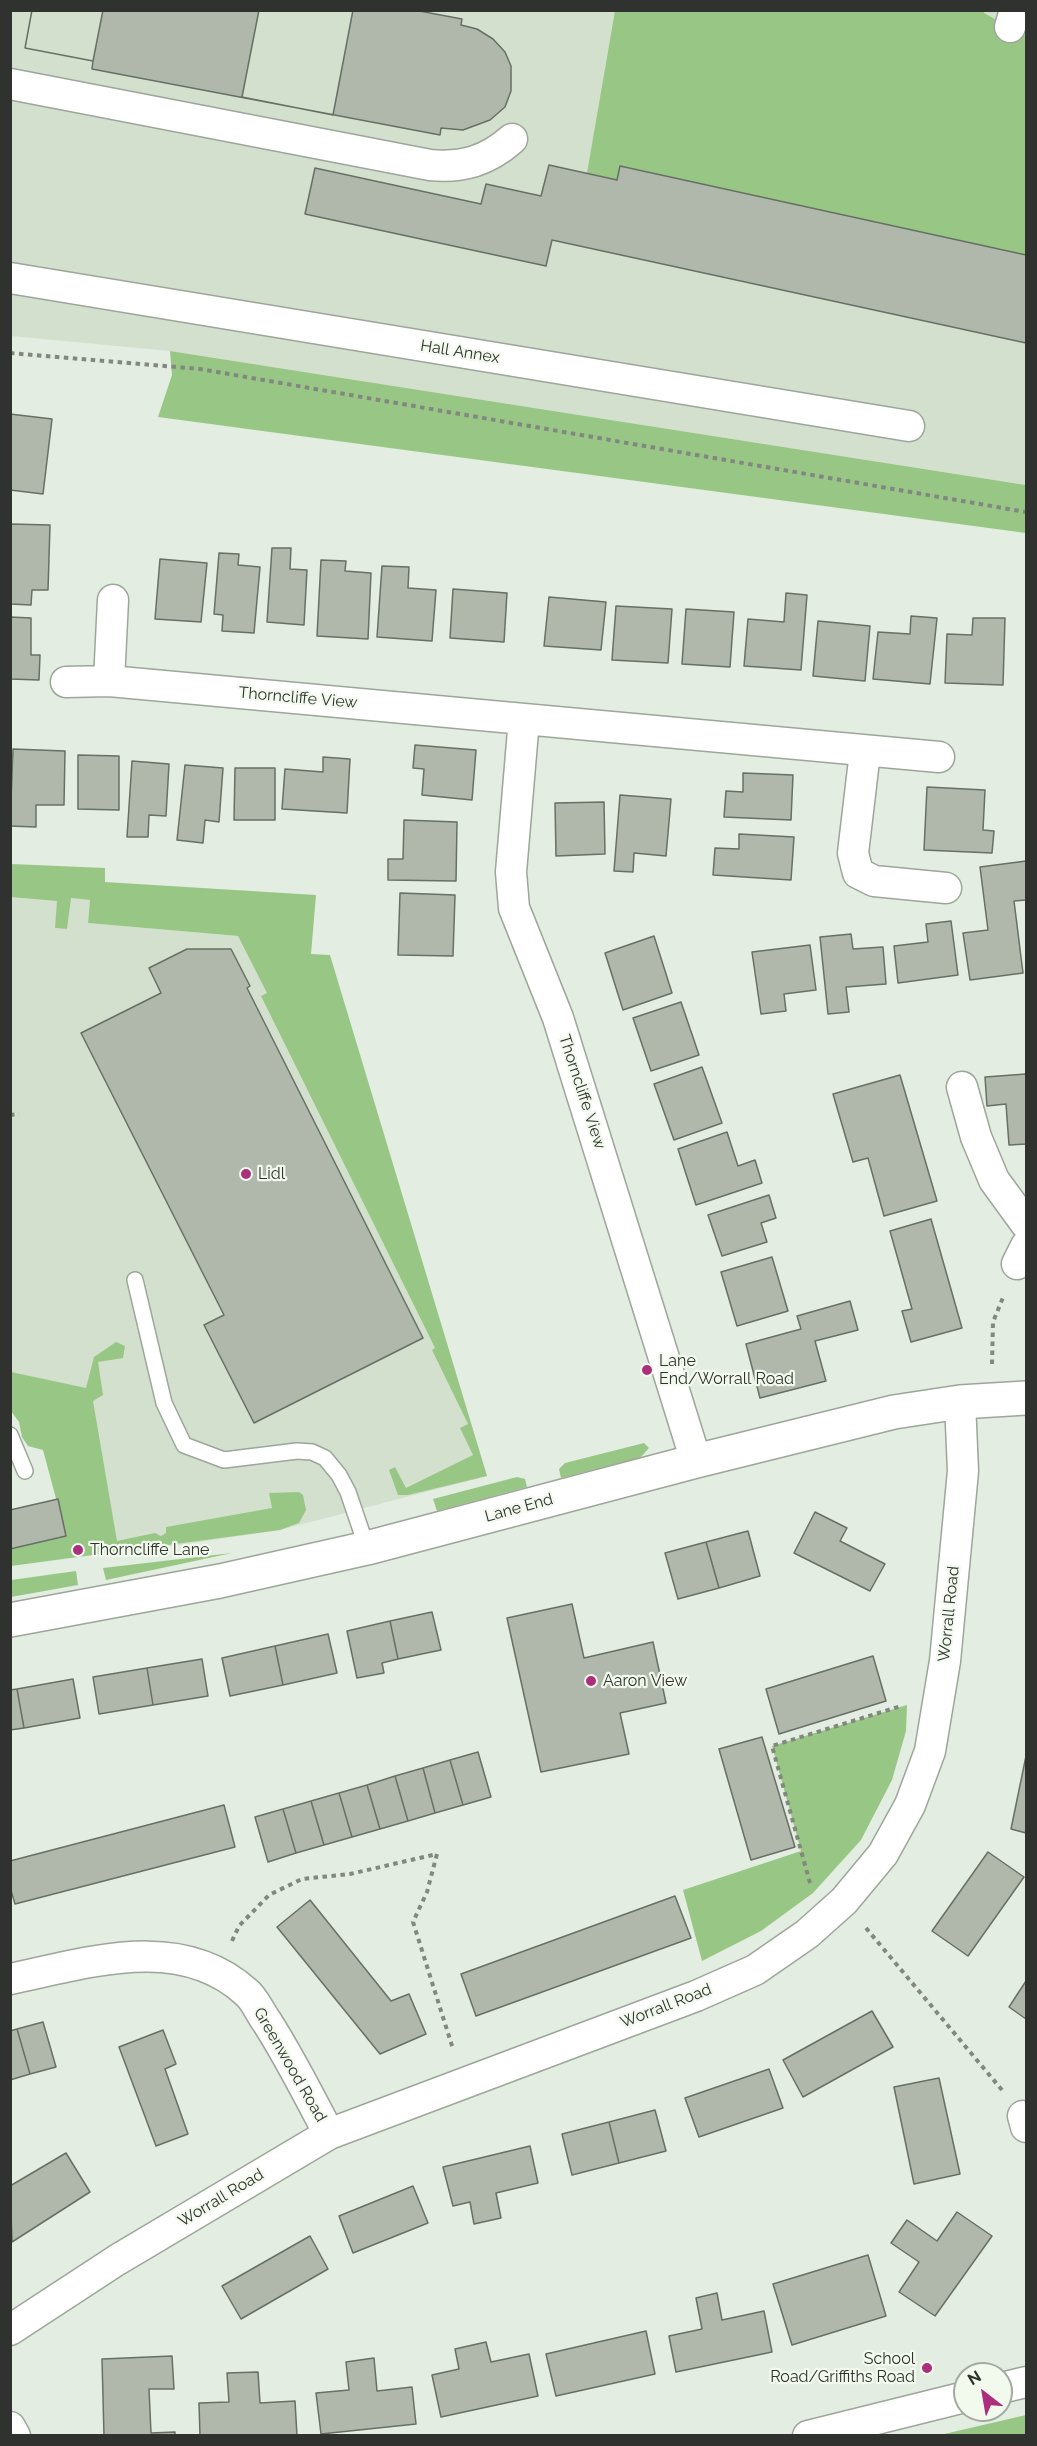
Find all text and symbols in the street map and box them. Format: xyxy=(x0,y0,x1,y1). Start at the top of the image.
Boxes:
street label: Hall Annex xyxy=(419,336,501,368)
street label: Thorncliffe View xyxy=(238,683,358,713)
street label: Thorncliffe View xyxy=(554,1032,610,1152)
place label: Lidl xyxy=(258,1164,285,1184)
marker: Lidl xyxy=(239,1167,253,1181)
place label: Lane End/Worrall Road xyxy=(659,1351,794,1389)
marker: Lane End/Worrall Road xyxy=(640,1363,654,1377)
street label: Lane End xyxy=(483,1490,555,1526)
place label: Thorncliffe Lane xyxy=(90,1540,209,1560)
marker: Thorncliffe Lane xyxy=(71,1543,85,1557)
street label: Worrall Road xyxy=(934,1565,964,1663)
place label: Aaron View xyxy=(603,1671,687,1691)
marker: Aaron View xyxy=(584,1674,598,1688)
street label: Worrall Road xyxy=(618,1980,714,2032)
street label: Greenwood Road xyxy=(249,2004,331,2126)
street label: Worrall Road xyxy=(175,2165,267,2231)
place label: School Road/Griffiths Road xyxy=(770,2349,915,2387)
marker: School Road/Griffiths Road xyxy=(920,2361,934,2375)
north arrow xyxy=(953,2362,1013,2422)
text: N xyxy=(964,2367,985,2389)

